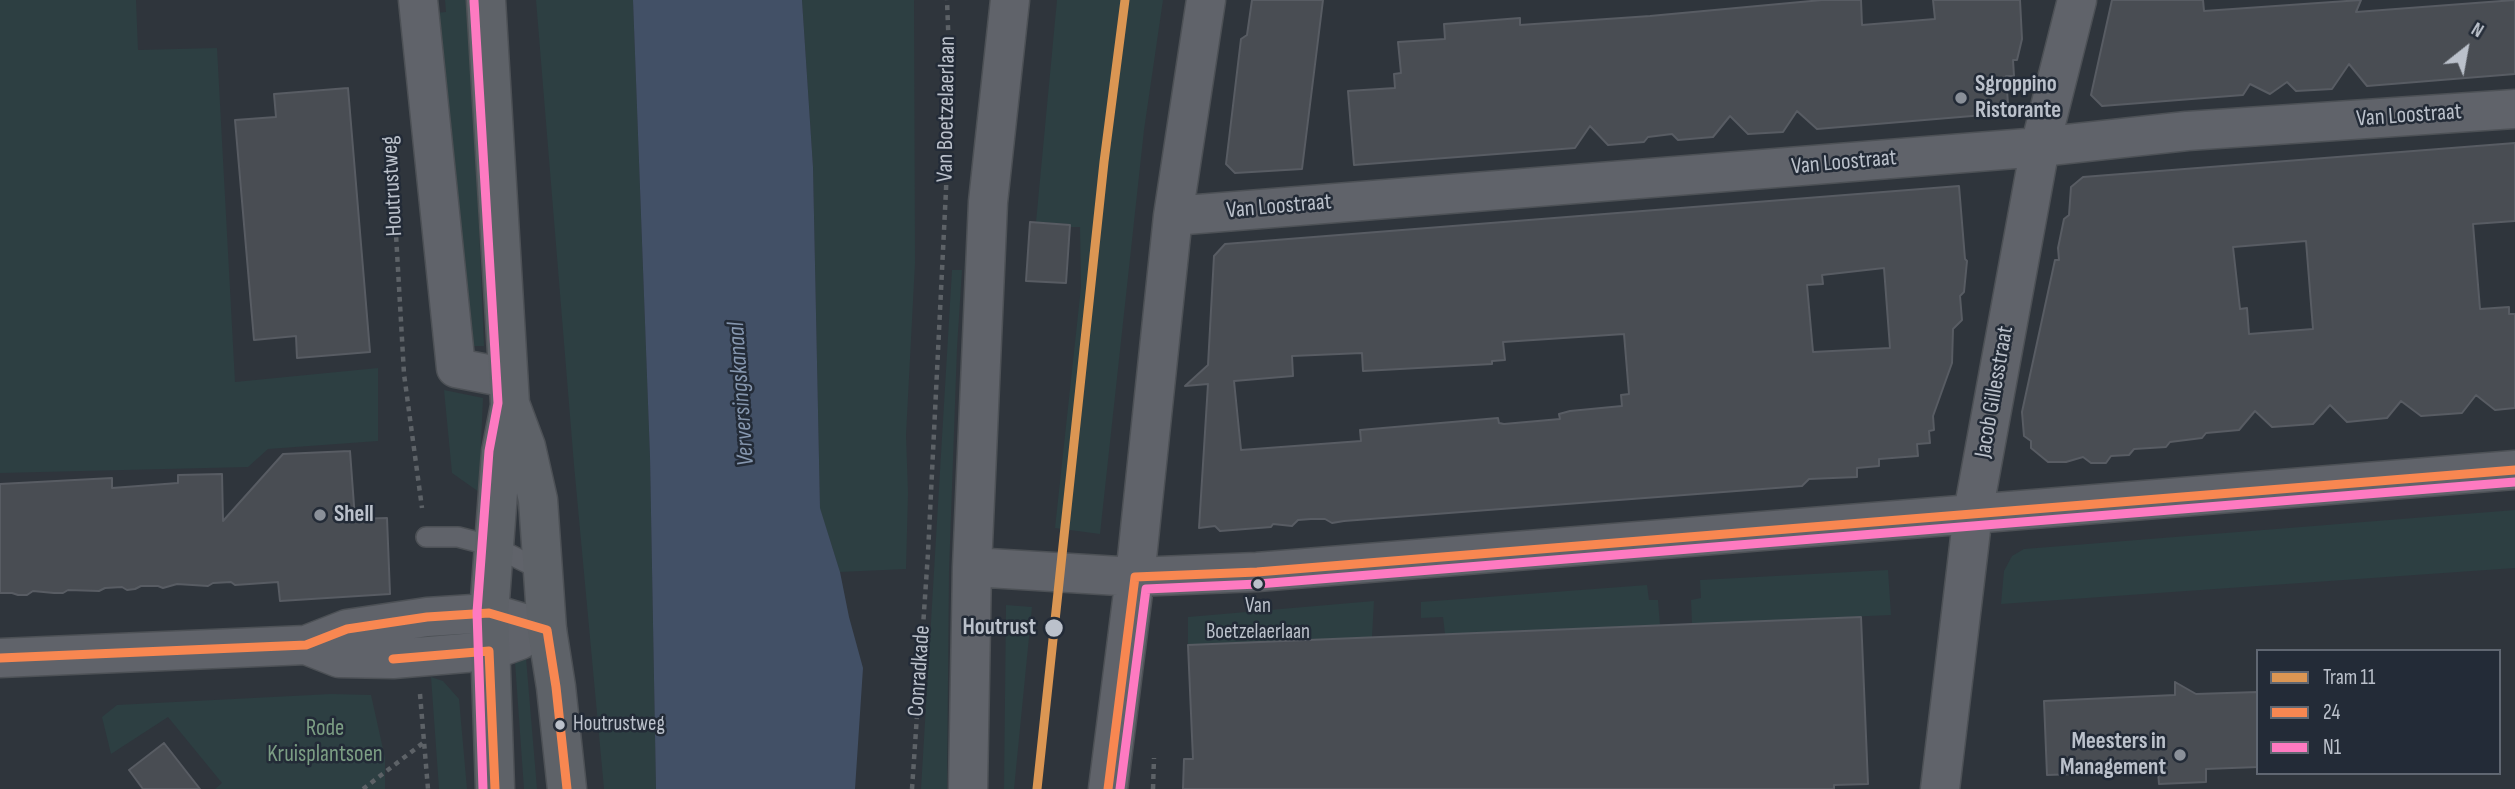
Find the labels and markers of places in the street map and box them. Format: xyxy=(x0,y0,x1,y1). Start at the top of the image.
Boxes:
place label: Sgroppino Ristorante xyxy=(1975,71,2061,125)
marker: Sgroppino Ristorante xyxy=(1953,90,1969,106)
place label: Shell xyxy=(334,501,374,529)
marker: Shell xyxy=(312,507,328,523)
marker: Van Boetzelaerlaan xyxy=(1251,577,1265,591)
place label: Van Boetzelaerlaan xyxy=(1206,594,1310,644)
place label: Houtrust xyxy=(963,614,1036,642)
marker: Houtrust xyxy=(1043,617,1065,639)
place label: Houtrustweg xyxy=(573,712,665,738)
marker: Houtrustweg xyxy=(553,718,567,732)
place label: Meesters in Management xyxy=(2060,728,2166,782)
marker: Meesters in Management xyxy=(2172,747,2188,763)

